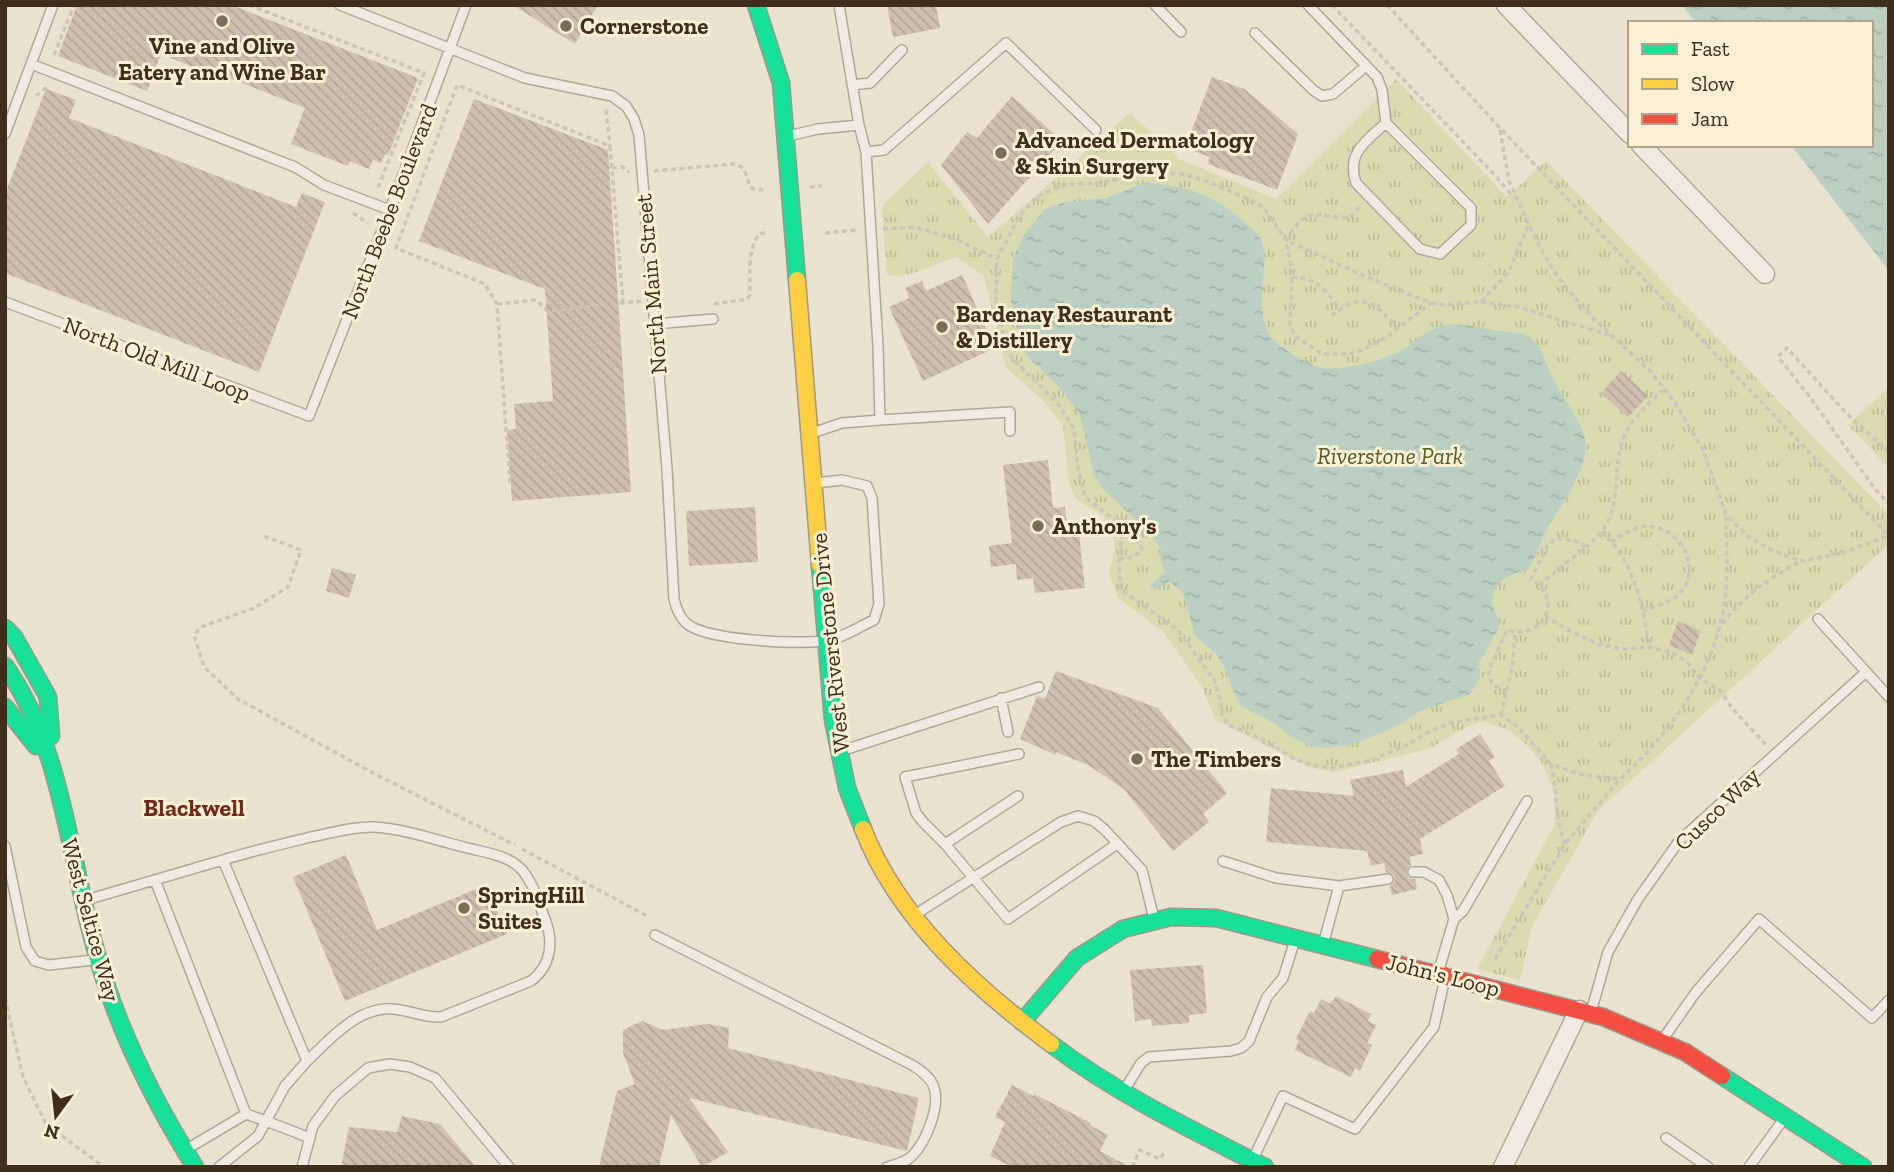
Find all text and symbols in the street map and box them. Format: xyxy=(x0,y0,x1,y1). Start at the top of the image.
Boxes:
place label: Cornerstone xyxy=(580,12,708,40)
marker: Vine and Olive Eatery and Wine Bar xyxy=(214,13,230,29)
marker: Cornerstone xyxy=(558,18,574,34)
legend xyxy=(1628,21,1873,147)
place label: Vine and Olive Eatery and Wine Bar xyxy=(118,32,326,86)
text: Fast xyxy=(1691,36,1730,61)
text: Slow xyxy=(1691,71,1734,96)
street label: North Beebe Boulevard xyxy=(335,99,443,323)
text: Jam xyxy=(1691,106,1728,131)
place label: Advanced Dermatology & Skin Surgery xyxy=(1015,126,1255,180)
marker: Advanced Dermatology & Skin Surgery xyxy=(993,145,1009,161)
street label: North Main Street xyxy=(629,192,673,375)
place label: Bardenay Restaurant & Distillery xyxy=(956,300,1173,354)
street label: North Old Mill Loop xyxy=(60,310,254,408)
marker: Bardenay Restaurant & Distillery xyxy=(934,319,950,335)
park label: Riverstone Park xyxy=(1317,442,1463,470)
place label: Anthony's xyxy=(1052,512,1157,540)
marker: Anthony's xyxy=(1030,518,1046,534)
street label: West Riverstone Drive xyxy=(805,532,855,754)
place label: The Timbers xyxy=(1151,745,1281,773)
marker: The Timbers xyxy=(1129,751,1145,767)
street label: Cusco Way xyxy=(1669,761,1766,856)
district label: Blackwell xyxy=(143,793,245,822)
street label: West Seltice Way xyxy=(56,835,126,1005)
place label: SpringHill Suites xyxy=(478,881,585,935)
marker: SpringHill Suites xyxy=(456,900,472,916)
street label: John's Loop xyxy=(1383,947,1503,1003)
north arrow xyxy=(21,1081,91,1151)
text: N xyxy=(42,1119,62,1145)

